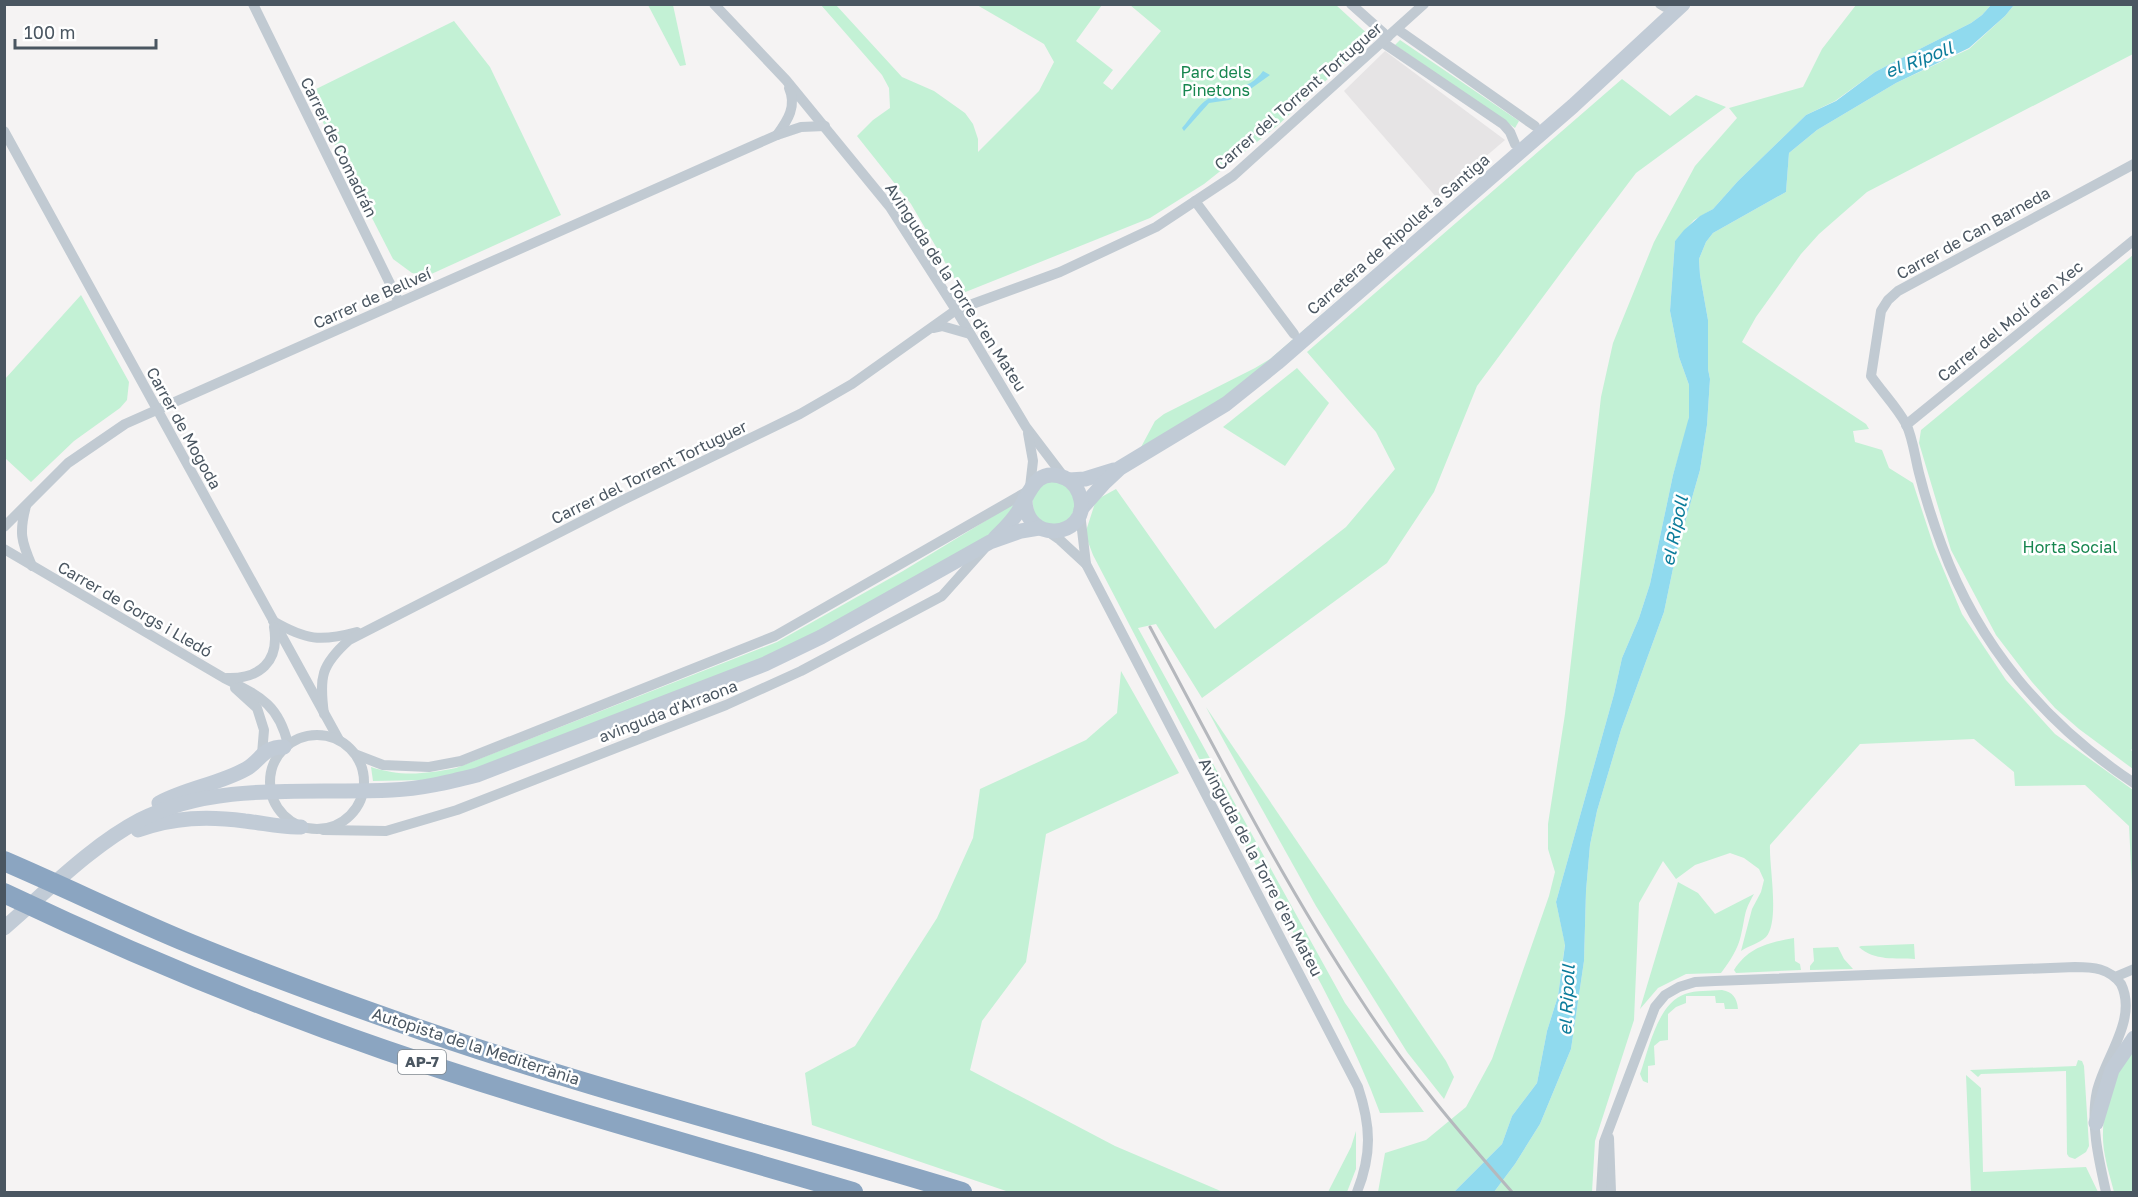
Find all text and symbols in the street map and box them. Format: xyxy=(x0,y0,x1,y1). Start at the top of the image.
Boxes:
scale bar xyxy=(15,12,156,50)
street label: Carrer del Torrent Tortuguer xyxy=(1210,18,1386,174)
text: 100 m xyxy=(24,21,75,43)
water label: el Ripoll xyxy=(1881,36,1957,82)
park label: Parc dels Pinetons xyxy=(1181,62,1251,100)
street label: Carrer de Comadrán xyxy=(296,74,382,220)
street label: Carretera de Ripollet a Santiga xyxy=(1303,149,1493,319)
street label: Avinguda de la Torre d'en Mateu xyxy=(881,179,1031,395)
street label: Carrer de Can Barneda xyxy=(1893,182,2053,284)
street label: Carrer del Molí d'en Xec xyxy=(1933,256,2087,386)
street label: Carrer de Bellveí xyxy=(310,262,436,333)
street label: Carrer de Mogoda xyxy=(142,363,226,493)
street label: Carrer del Torrent Tortuguer xyxy=(548,416,750,528)
water label: el Ripoll xyxy=(1656,492,1692,568)
park label: Horta Social xyxy=(2023,537,2117,557)
street label: Carrer de Gorgs i Lledó xyxy=(54,557,216,661)
street label: avinguda d'Arraona xyxy=(596,675,740,747)
street label: Avinguda de la Torre d'en Mateu xyxy=(1195,754,1327,980)
water label: el Ripoll xyxy=(1553,963,1579,1036)
street label: Autopista de la Mediterrània xyxy=(370,1003,582,1089)
road number: AP-7 xyxy=(398,1050,446,1074)

